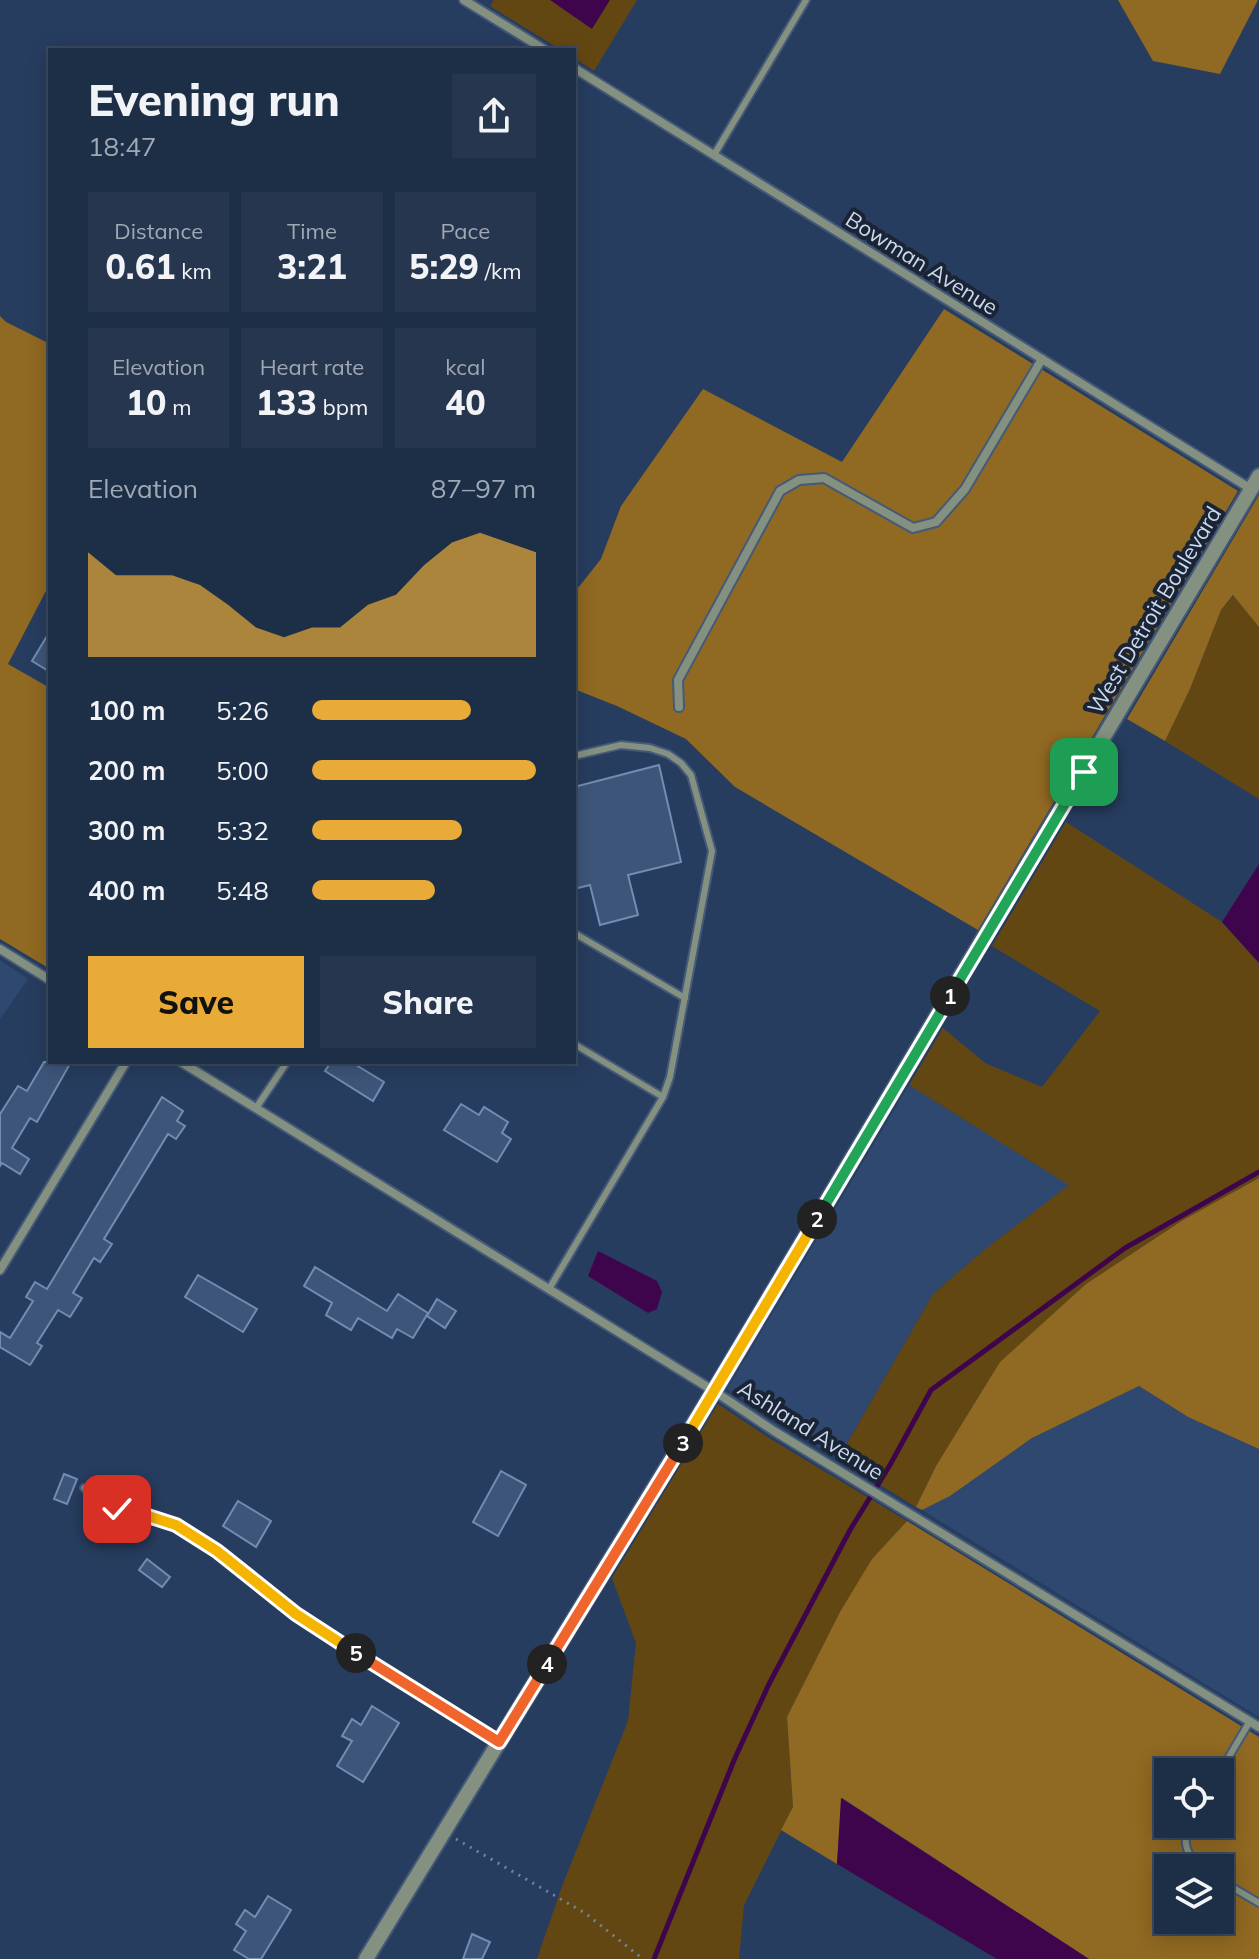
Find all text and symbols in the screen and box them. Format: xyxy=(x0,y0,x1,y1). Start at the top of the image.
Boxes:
text: Evening run xyxy=(88,72,340,127)
button: share xyxy=(452,74,536,158)
text: 18:47 xyxy=(88,130,156,163)
street label: Bowman Avenue xyxy=(841,205,1003,321)
text: Distance xyxy=(114,217,203,245)
text: Time xyxy=(287,217,337,245)
text: Pace xyxy=(441,217,490,245)
text: 0.61 xyxy=(105,245,175,288)
text: 3:21 xyxy=(277,245,347,288)
text: 5:29 xyxy=(409,245,479,288)
text: km xyxy=(175,257,212,285)
text: /km xyxy=(479,257,522,285)
text: Elevation xyxy=(112,353,205,381)
text: Heart rate xyxy=(260,353,364,381)
text: kcal xyxy=(445,353,485,381)
text: 10 xyxy=(126,381,167,424)
text: 133 xyxy=(256,381,317,424)
text: 40 xyxy=(445,381,486,424)
text: m xyxy=(167,393,192,421)
text: bpm xyxy=(317,393,368,421)
text: Elevation xyxy=(88,472,198,505)
text: 87–97 m xyxy=(431,472,536,505)
street label: West Detroit Boulevard xyxy=(1081,501,1227,719)
text: 100 m xyxy=(88,694,165,727)
text: 5:26 xyxy=(216,694,269,727)
pin xyxy=(1050,738,1118,806)
icon: arrive xyxy=(1062,750,1106,794)
text: 200 m xyxy=(88,754,165,787)
text: 5:00 xyxy=(216,754,269,787)
text: 300 m xyxy=(88,814,165,847)
text: 5:32 xyxy=(216,814,269,847)
text: 400 m xyxy=(88,874,165,907)
text: 5:48 xyxy=(216,874,269,907)
button: Save xyxy=(88,956,304,1048)
button: Share xyxy=(320,956,536,1048)
pin: 1 xyxy=(930,976,970,1016)
text: 1 xyxy=(943,982,957,1010)
pin: 2 xyxy=(797,1199,837,1239)
text: 2 xyxy=(810,1205,824,1233)
street label: Ashland Avenue xyxy=(733,1374,889,1486)
pin: 3 xyxy=(663,1423,703,1463)
text: 3 xyxy=(676,1429,690,1457)
pin xyxy=(83,1475,151,1543)
icon: check xyxy=(95,1487,139,1531)
pin: 5 xyxy=(336,1633,376,1673)
text: 5 xyxy=(349,1639,363,1667)
pin: 4 xyxy=(527,1644,567,1684)
text: 4 xyxy=(540,1650,554,1678)
map controls xyxy=(1154,1758,1234,1934)
button: locate xyxy=(1154,1758,1234,1838)
button: layers xyxy=(1154,1854,1234,1934)

